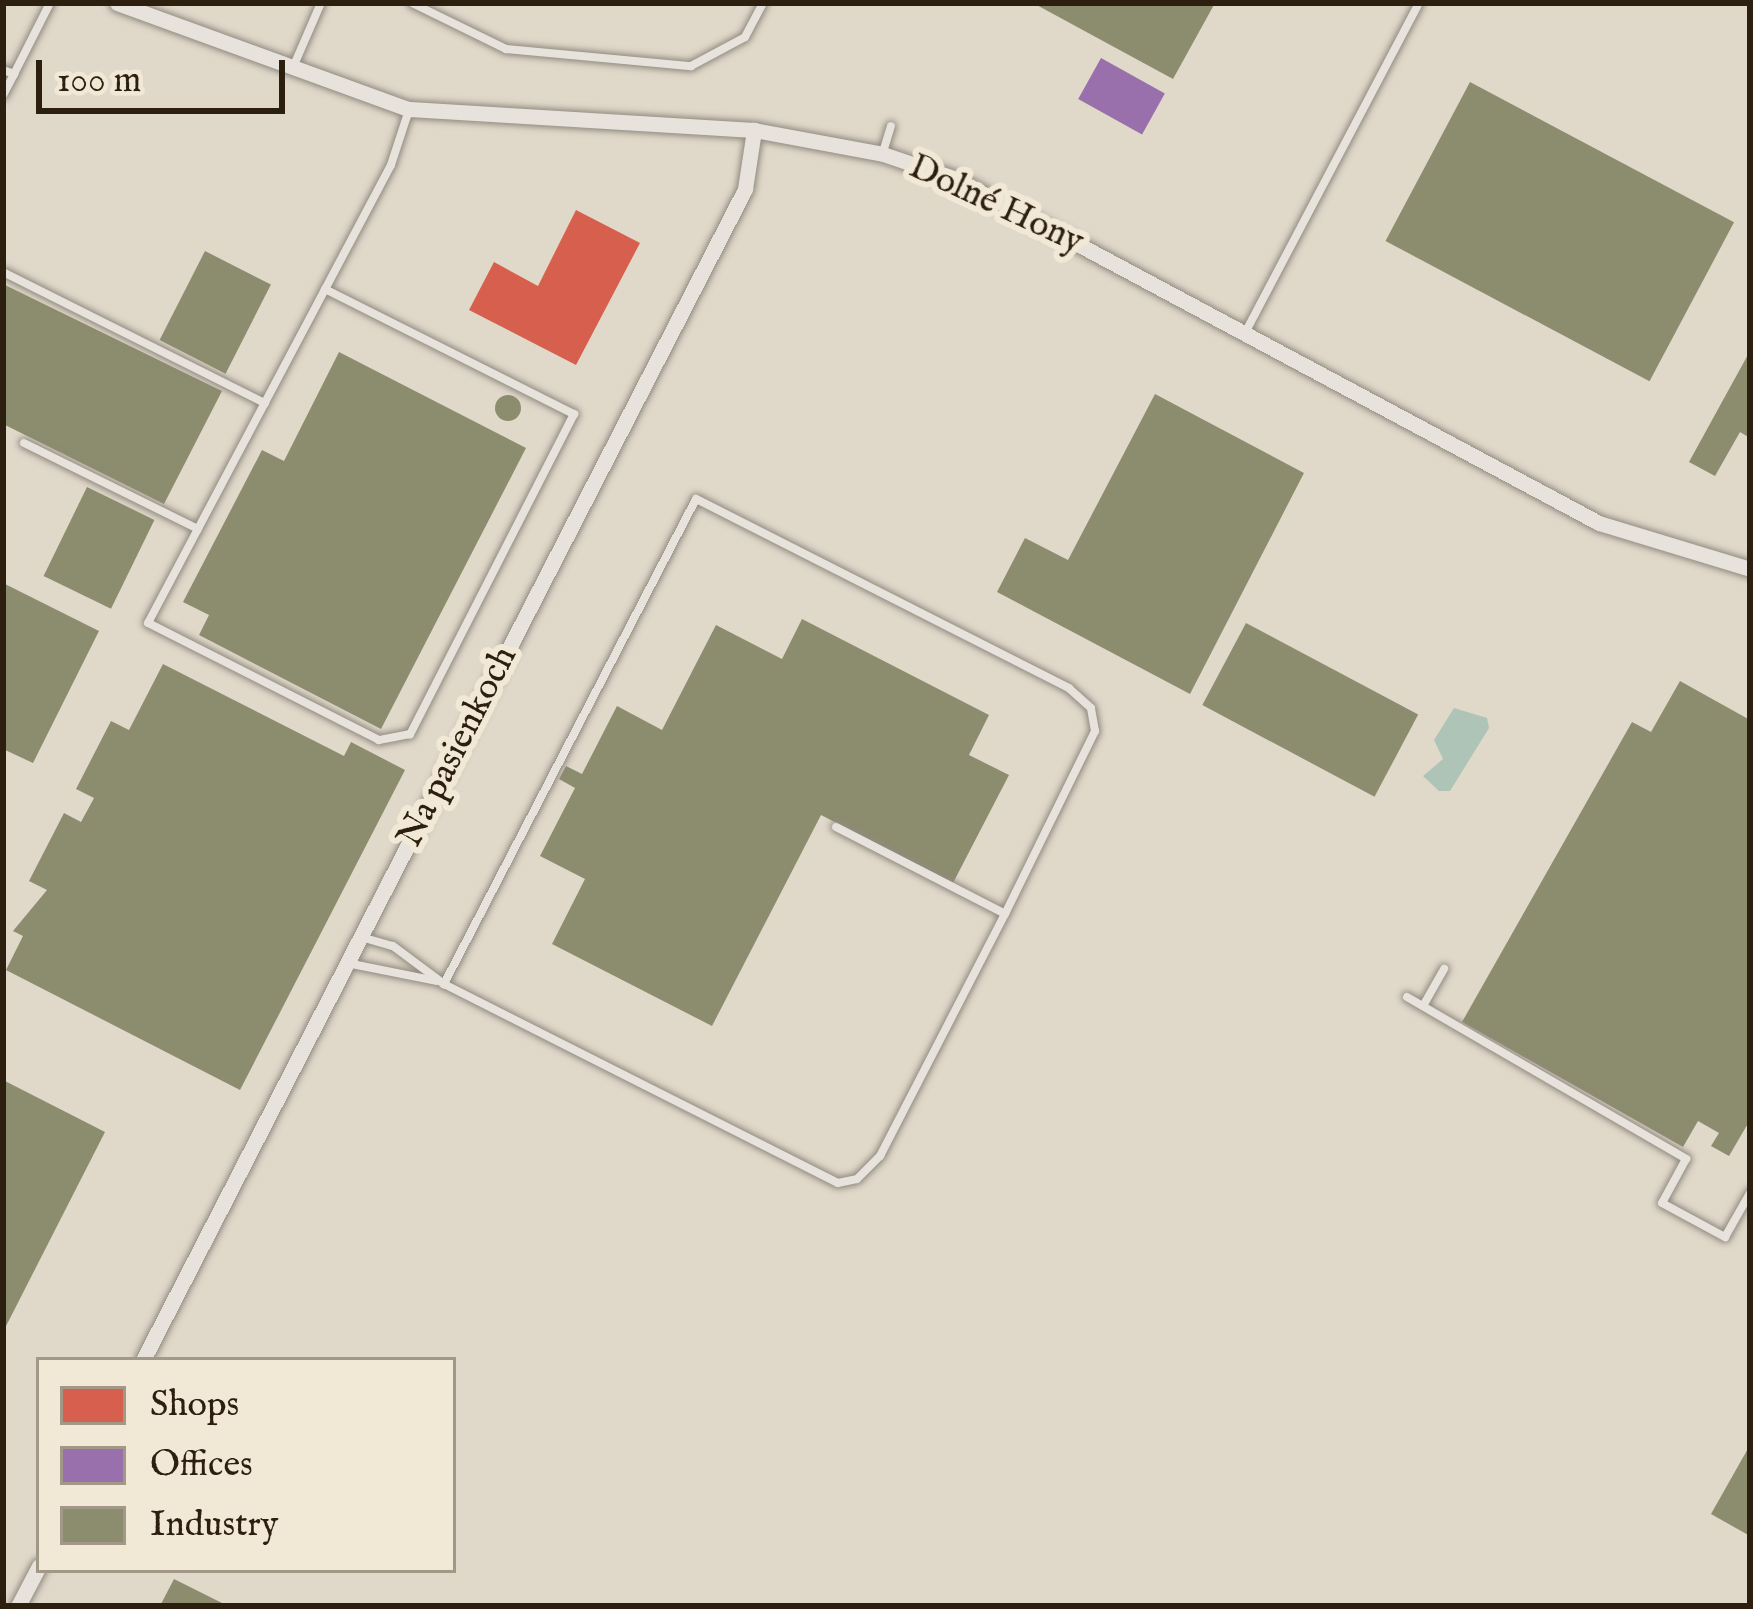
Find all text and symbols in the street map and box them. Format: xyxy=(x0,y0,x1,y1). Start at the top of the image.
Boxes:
scale bar xyxy=(42,36,291,110)
text: 100 m xyxy=(57,58,141,104)
street label: Dolné Hony xyxy=(902,146,1090,264)
street label: Na pasienkoch xyxy=(389,639,527,855)
legend xyxy=(36,1357,456,1573)
text: Shops xyxy=(150,1382,239,1428)
text: Offices xyxy=(150,1442,253,1488)
text: Industry xyxy=(150,1502,278,1548)

